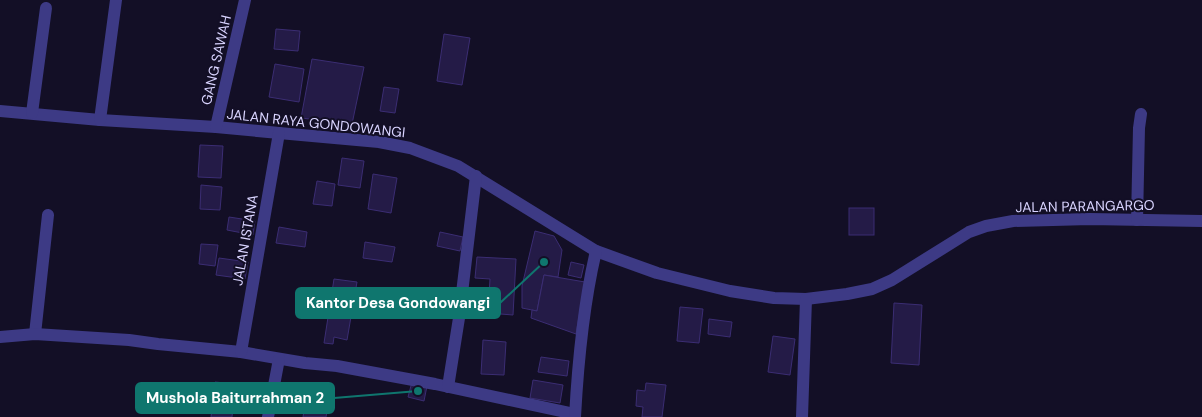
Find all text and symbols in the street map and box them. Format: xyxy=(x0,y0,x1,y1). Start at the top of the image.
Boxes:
street label: GANG SAWAH xyxy=(197,13,235,107)
street label: JALAN RAYA GONDOWANGI xyxy=(226,105,406,141)
street label: JALAN ISTANA xyxy=(228,193,262,287)
street label: JALAN PARANGARGO xyxy=(1015,196,1155,216)
callout: Kantor Desa Gondowangi xyxy=(296,288,500,318)
text: Kantor Desa Gondowangi xyxy=(306,293,490,313)
callout: Mushola Baiturrahman 2 xyxy=(136,383,334,413)
text: Mushola Baiturrahman 2 xyxy=(146,388,324,408)

